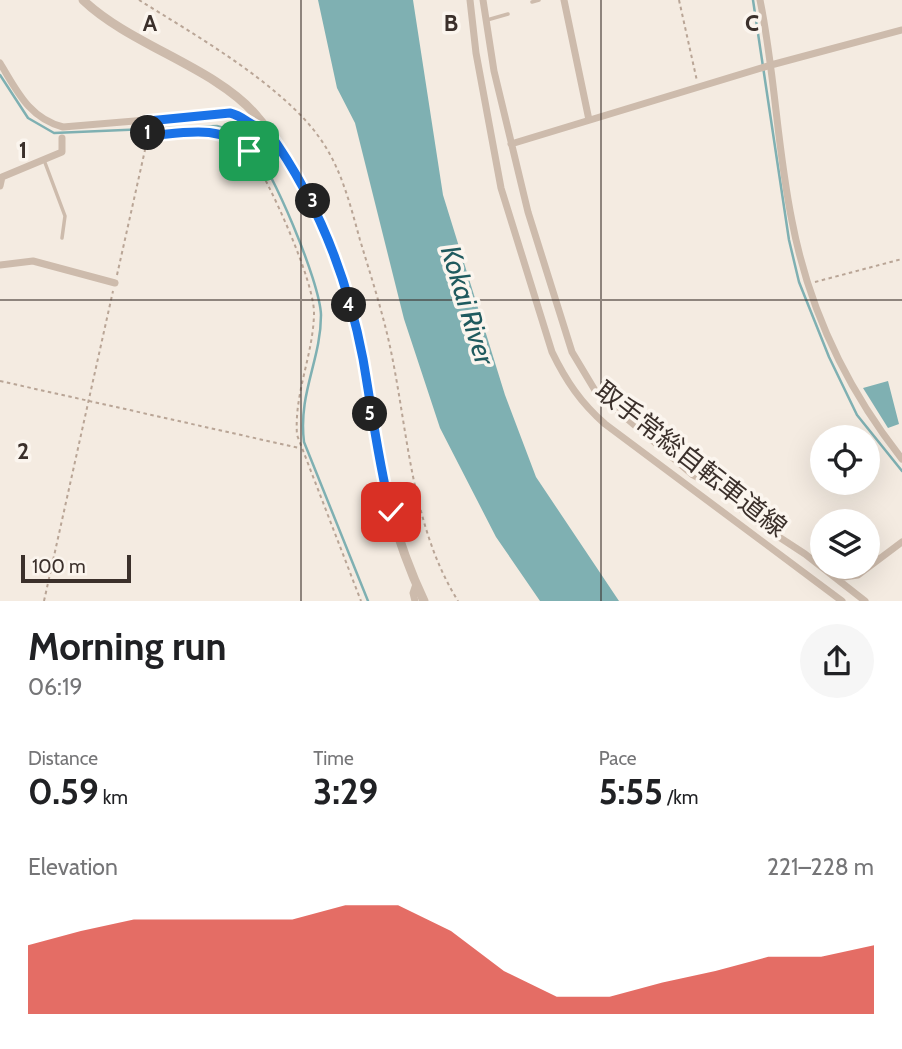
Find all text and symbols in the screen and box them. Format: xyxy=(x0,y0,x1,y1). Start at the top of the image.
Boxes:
text: A xyxy=(143,9,158,37)
text: B xyxy=(444,9,458,37)
text: C xyxy=(745,9,759,37)
pin: 1 xyxy=(130,116,166,150)
text: 1 xyxy=(144,121,151,144)
pin xyxy=(219,121,279,181)
icon: arrive xyxy=(230,132,268,170)
text: 1 xyxy=(19,136,27,164)
pin: 3 xyxy=(296,184,330,218)
text: 3 xyxy=(307,189,318,212)
water label: Kokai River xyxy=(434,241,503,370)
pin: 4 xyxy=(332,288,366,322)
text: 4 xyxy=(343,293,354,316)
street label: 取手常総自転車道線 xyxy=(589,374,793,544)
pin: 5 xyxy=(352,396,388,432)
text: 5 xyxy=(364,402,375,425)
map controls xyxy=(810,425,880,579)
button: locate xyxy=(810,425,880,495)
text: 2 xyxy=(17,437,29,465)
pin xyxy=(361,482,421,542)
icon: check xyxy=(372,493,410,531)
button: layers xyxy=(810,509,880,579)
scale bar xyxy=(21,552,131,584)
text: 100 m xyxy=(32,555,86,578)
text: Morning run xyxy=(28,623,227,670)
button: share xyxy=(800,624,874,698)
text: 06:19 xyxy=(28,673,82,701)
text: Distance xyxy=(28,747,98,770)
text: Time xyxy=(313,747,354,770)
text: Pace xyxy=(599,747,637,770)
text: 0.59 xyxy=(28,770,99,813)
text: 3:29 xyxy=(313,770,378,813)
text: 5:55 xyxy=(599,770,663,813)
text: km xyxy=(99,786,128,809)
text: /km xyxy=(663,786,698,809)
text: Elevation xyxy=(28,853,118,881)
text: 221–228 m xyxy=(767,853,874,881)

